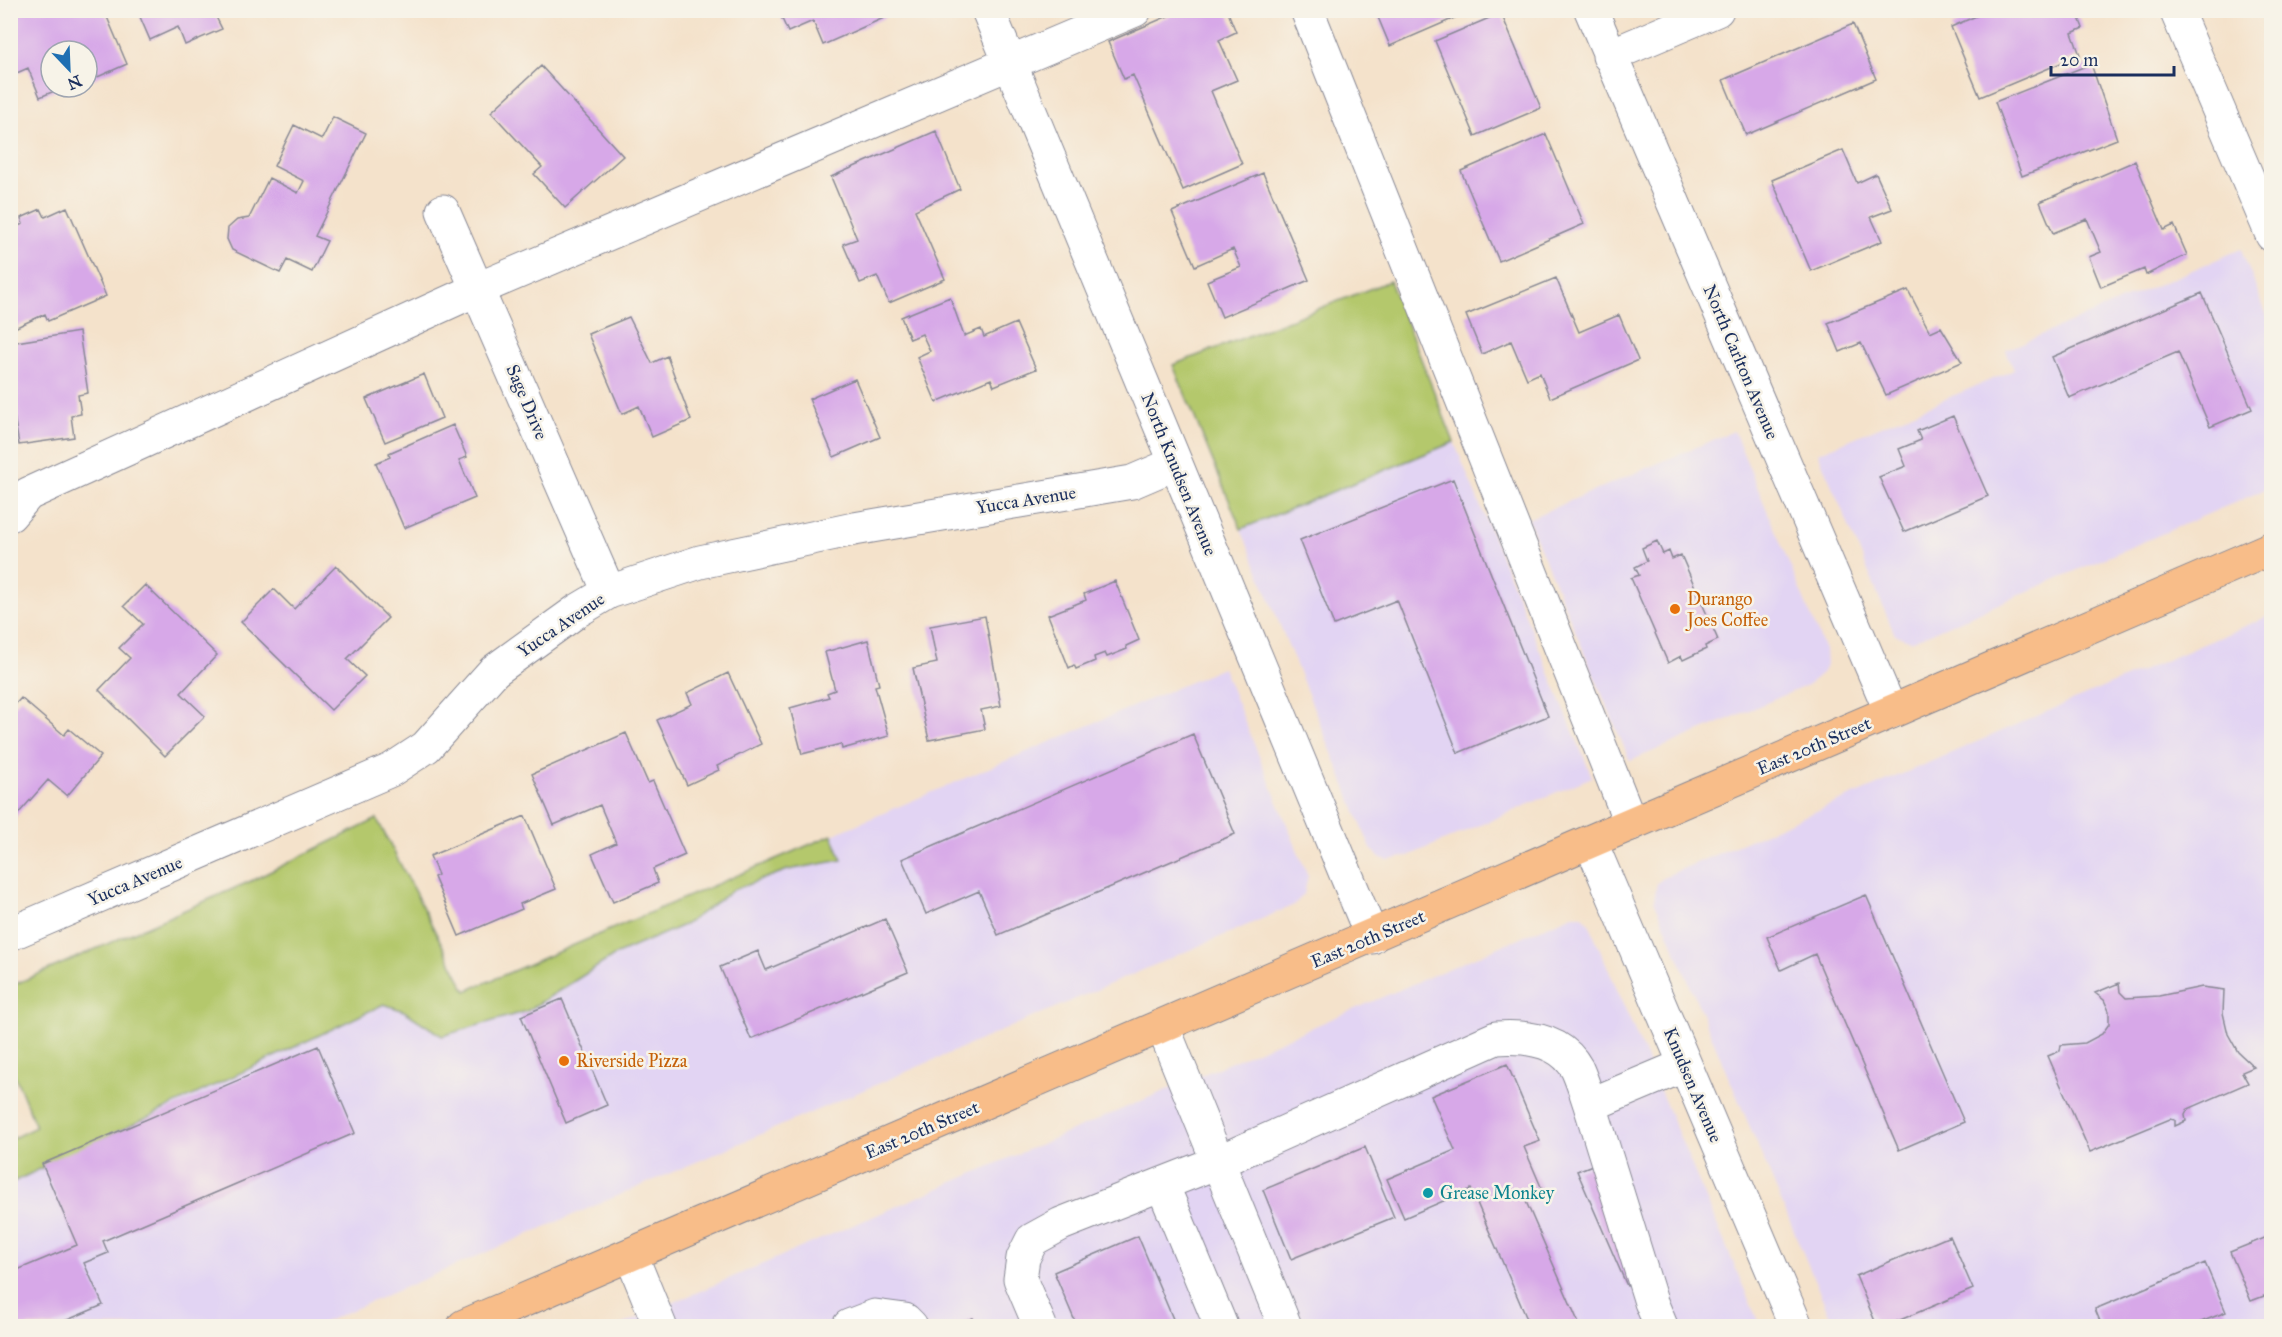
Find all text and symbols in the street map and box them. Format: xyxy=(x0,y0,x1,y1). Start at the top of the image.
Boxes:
north arrow xyxy=(39,39,99,99)
scale bar xyxy=(2051,39,2174,77)
text: 20 m xyxy=(2060,49,2098,71)
text: N xyxy=(64,71,85,94)
street label: North Carlton Avenue xyxy=(1699,281,1783,443)
street label: Sage Drive xyxy=(500,361,553,443)
street label: North Knudsen Avenue xyxy=(1136,389,1222,559)
street label: Yucca Avenue xyxy=(975,481,1077,519)
street label: Yucca Avenue xyxy=(513,588,609,662)
place label: Durango Joes Coffee xyxy=(1685,588,1768,632)
marker: Durango Joes Coffee xyxy=(1668,602,1682,616)
street label: East 20th Street xyxy=(1754,712,1875,780)
street label: Yucca Avenue xyxy=(84,851,186,911)
street label: East 20th Street xyxy=(1308,905,1429,973)
street label: Knudsen Avenue xyxy=(1659,1024,1727,1146)
place label: Riverside Pizza xyxy=(576,1050,688,1072)
marker: Riverside Pizza xyxy=(557,1054,571,1068)
street label: East 20th Street xyxy=(862,1096,983,1164)
place label: Grease Monkey xyxy=(1440,1182,1555,1204)
marker: Grease Monkey xyxy=(1421,1186,1435,1200)

